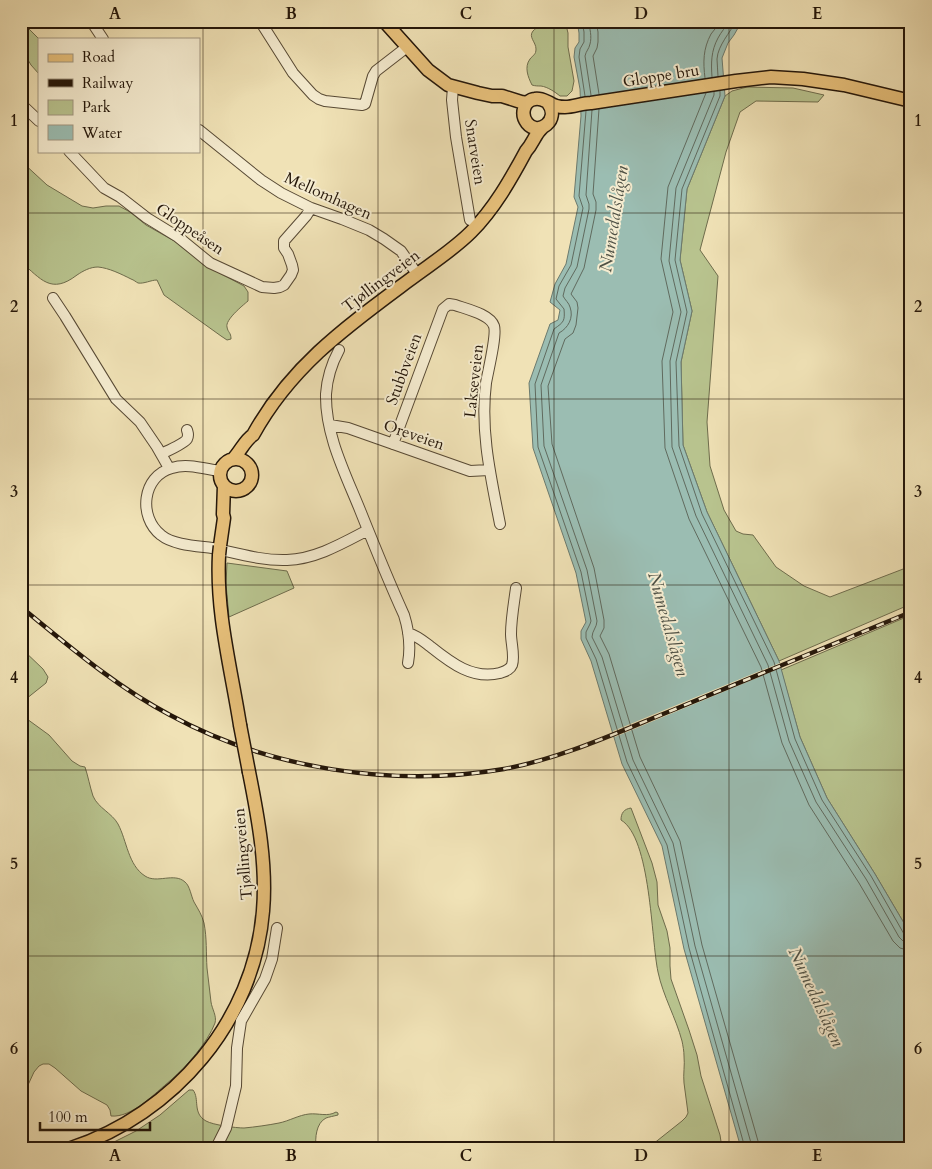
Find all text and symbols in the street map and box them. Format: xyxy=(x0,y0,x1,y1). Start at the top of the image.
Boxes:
text: A xyxy=(109,3,121,25)
text: B xyxy=(285,3,297,25)
text: C xyxy=(460,3,472,25)
text: D xyxy=(634,3,648,25)
text: E xyxy=(812,3,822,25)
legend xyxy=(38,38,200,152)
text: Road xyxy=(82,47,115,67)
street label: Gloppe bru xyxy=(621,59,701,93)
text: Railway xyxy=(82,73,133,93)
text: Park xyxy=(82,97,111,117)
text: 1 xyxy=(10,110,18,132)
text: 1 xyxy=(914,110,922,132)
street label: Snarveien xyxy=(459,118,491,186)
text: Water xyxy=(81,123,123,143)
water label: Numedalslågen xyxy=(593,164,635,274)
street label: Mellomhagen xyxy=(281,167,375,225)
street label: Gloppeåsen xyxy=(151,198,229,260)
street label: Tjøllingveien xyxy=(338,244,424,318)
text: 2 xyxy=(10,296,18,318)
text: 2 xyxy=(914,296,922,318)
street label: Stubbveien xyxy=(381,330,427,408)
street label: Lakseveien xyxy=(459,343,489,419)
street label: Oreveien xyxy=(381,414,447,456)
text: 3 xyxy=(10,481,18,503)
text: 3 xyxy=(914,481,922,503)
water label: Numedalslågen xyxy=(641,569,695,679)
text: 4 xyxy=(10,667,18,689)
text: 4 xyxy=(914,667,922,689)
street label: Tjøllingveien xyxy=(228,807,258,901)
text: 5 xyxy=(10,853,18,875)
text: 5 xyxy=(914,853,922,875)
water label: Numedalslågen xyxy=(782,943,850,1051)
text: 6 xyxy=(10,1038,18,1060)
text: 6 xyxy=(914,1038,922,1060)
scale bar xyxy=(40,1099,150,1131)
text: 100 m xyxy=(48,1107,88,1127)
text: A xyxy=(109,1145,121,1167)
text: B xyxy=(285,1145,297,1167)
text: C xyxy=(460,1145,472,1167)
text: D xyxy=(634,1145,648,1167)
text: E xyxy=(812,1145,822,1167)

